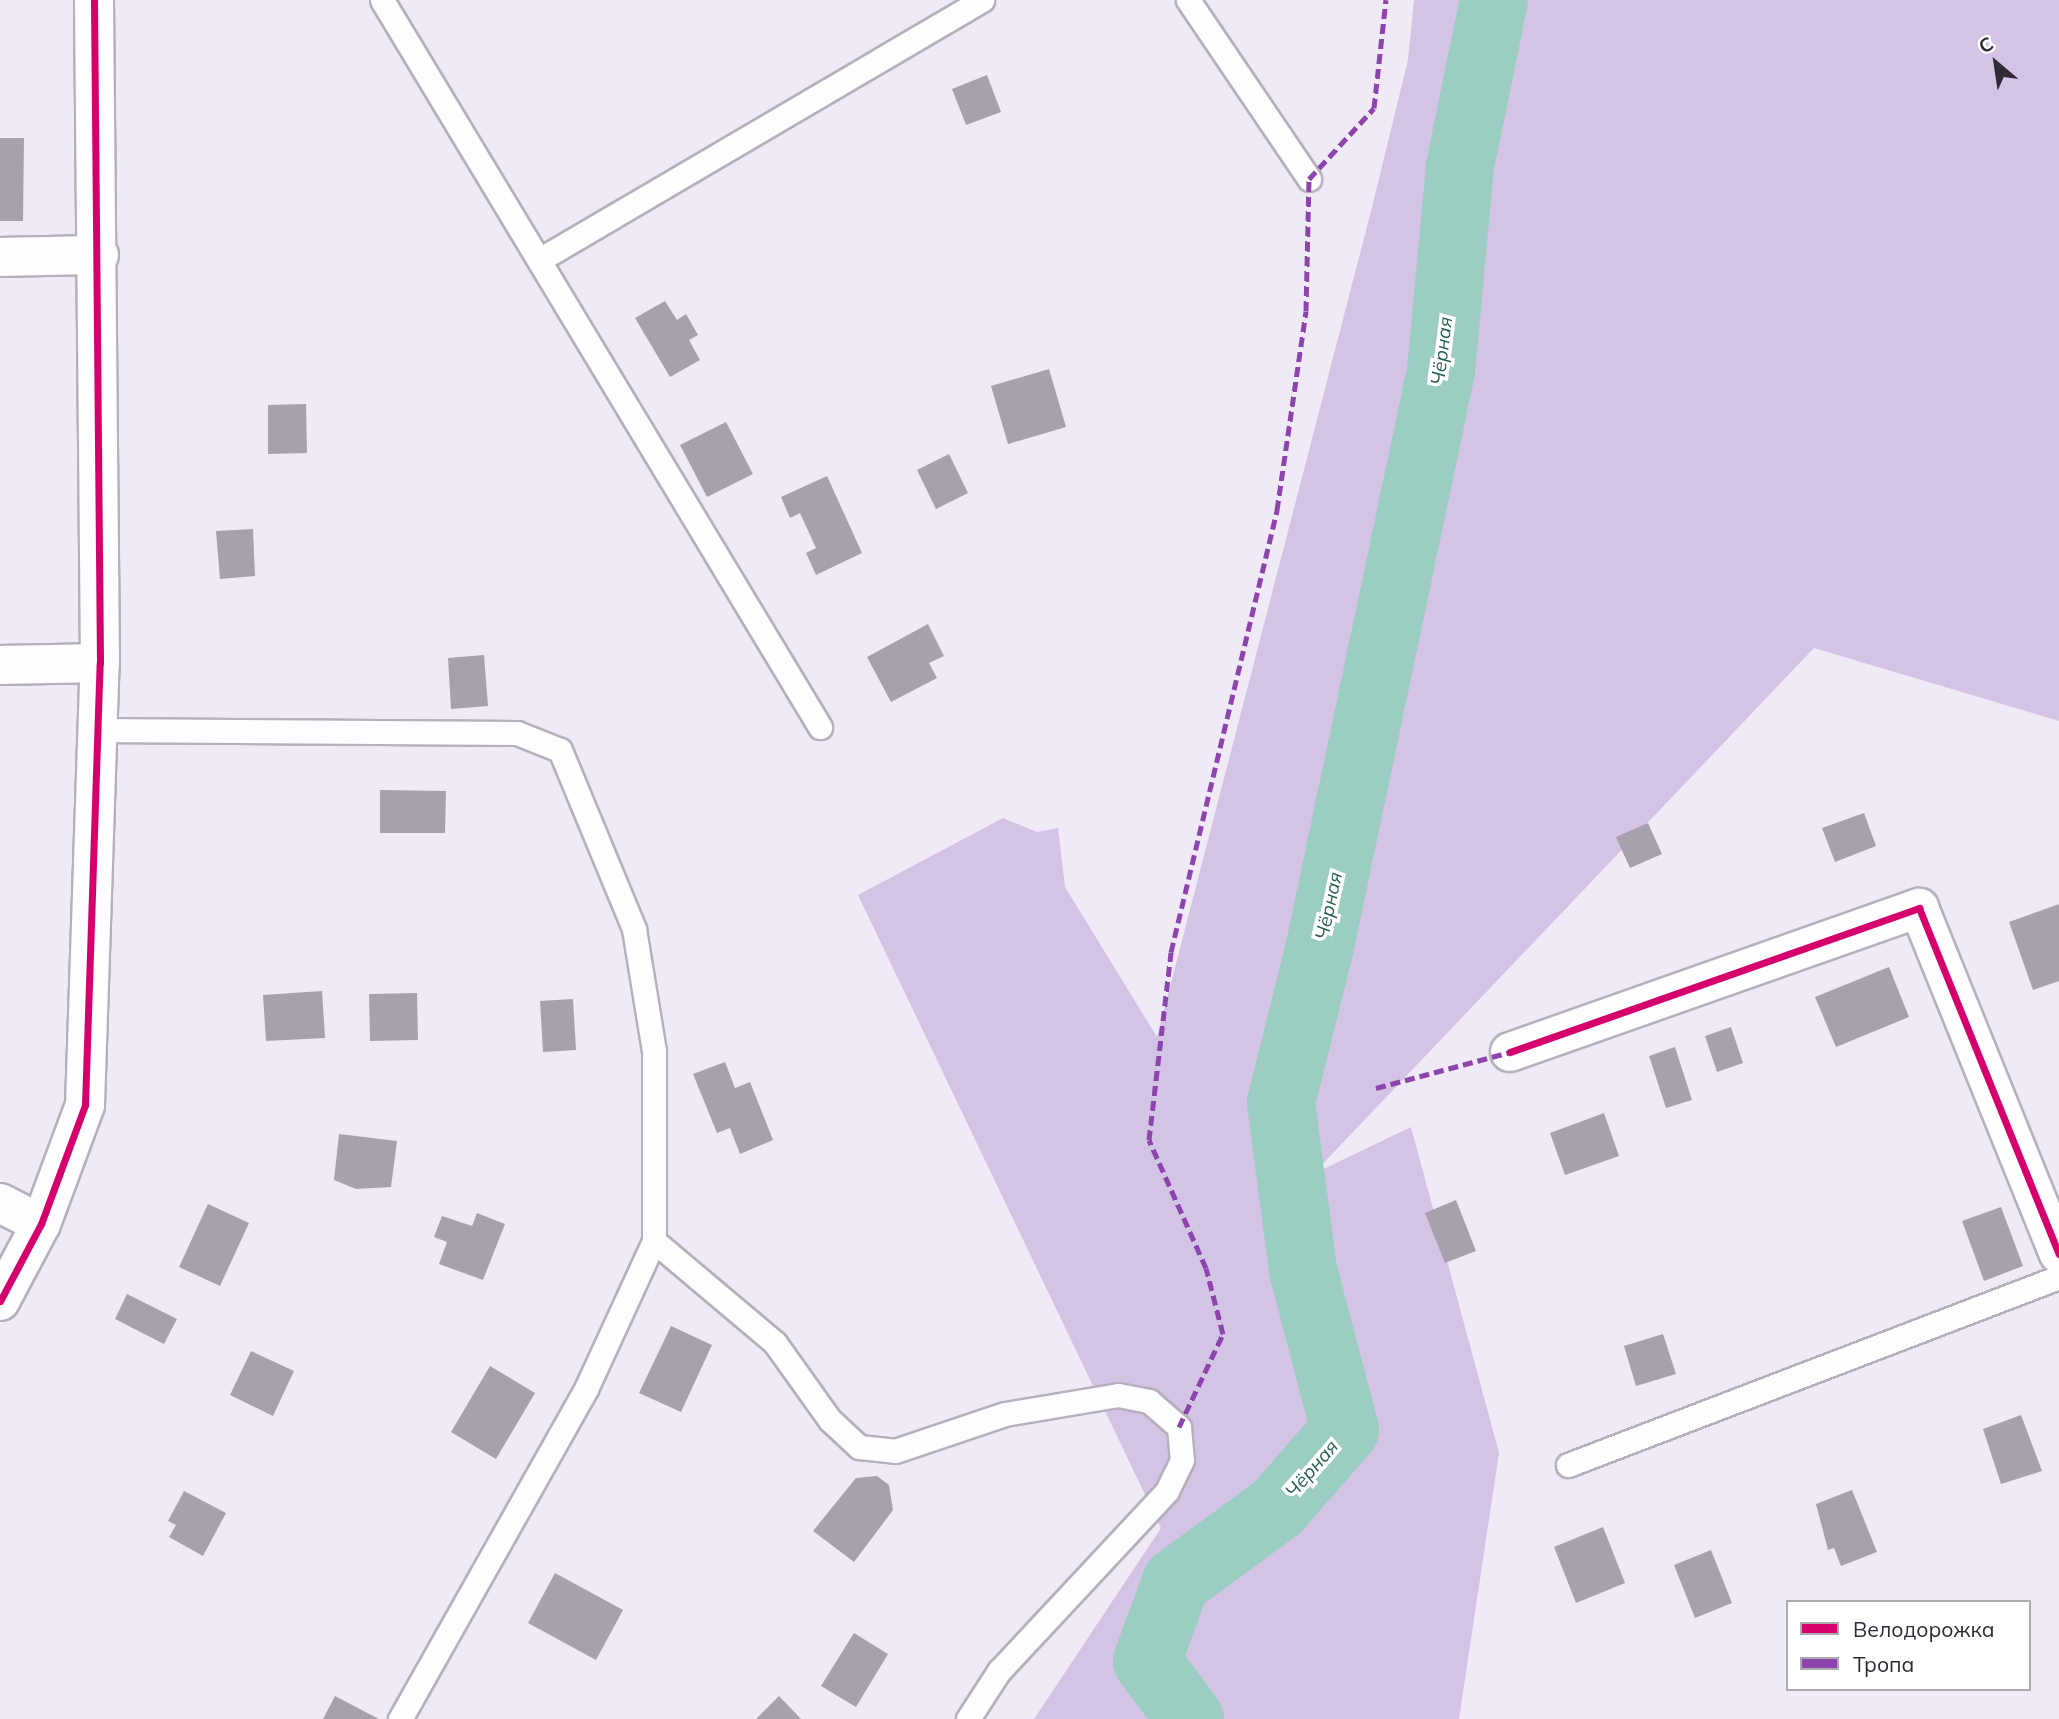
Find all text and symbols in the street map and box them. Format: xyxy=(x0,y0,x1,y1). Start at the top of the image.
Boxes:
north arrow xyxy=(1961,28,2031,98)
text: С xyxy=(1974,31,1997,58)
water label: Чёрная xyxy=(1427,316,1457,386)
water label: Чёрная xyxy=(1311,870,1347,942)
water label: Чёрная xyxy=(1281,1436,1343,1502)
legend xyxy=(1786,1600,2031,1691)
text: Велодорожка xyxy=(1853,1616,1995,1642)
text: Тропа xyxy=(1853,1651,1914,1677)

